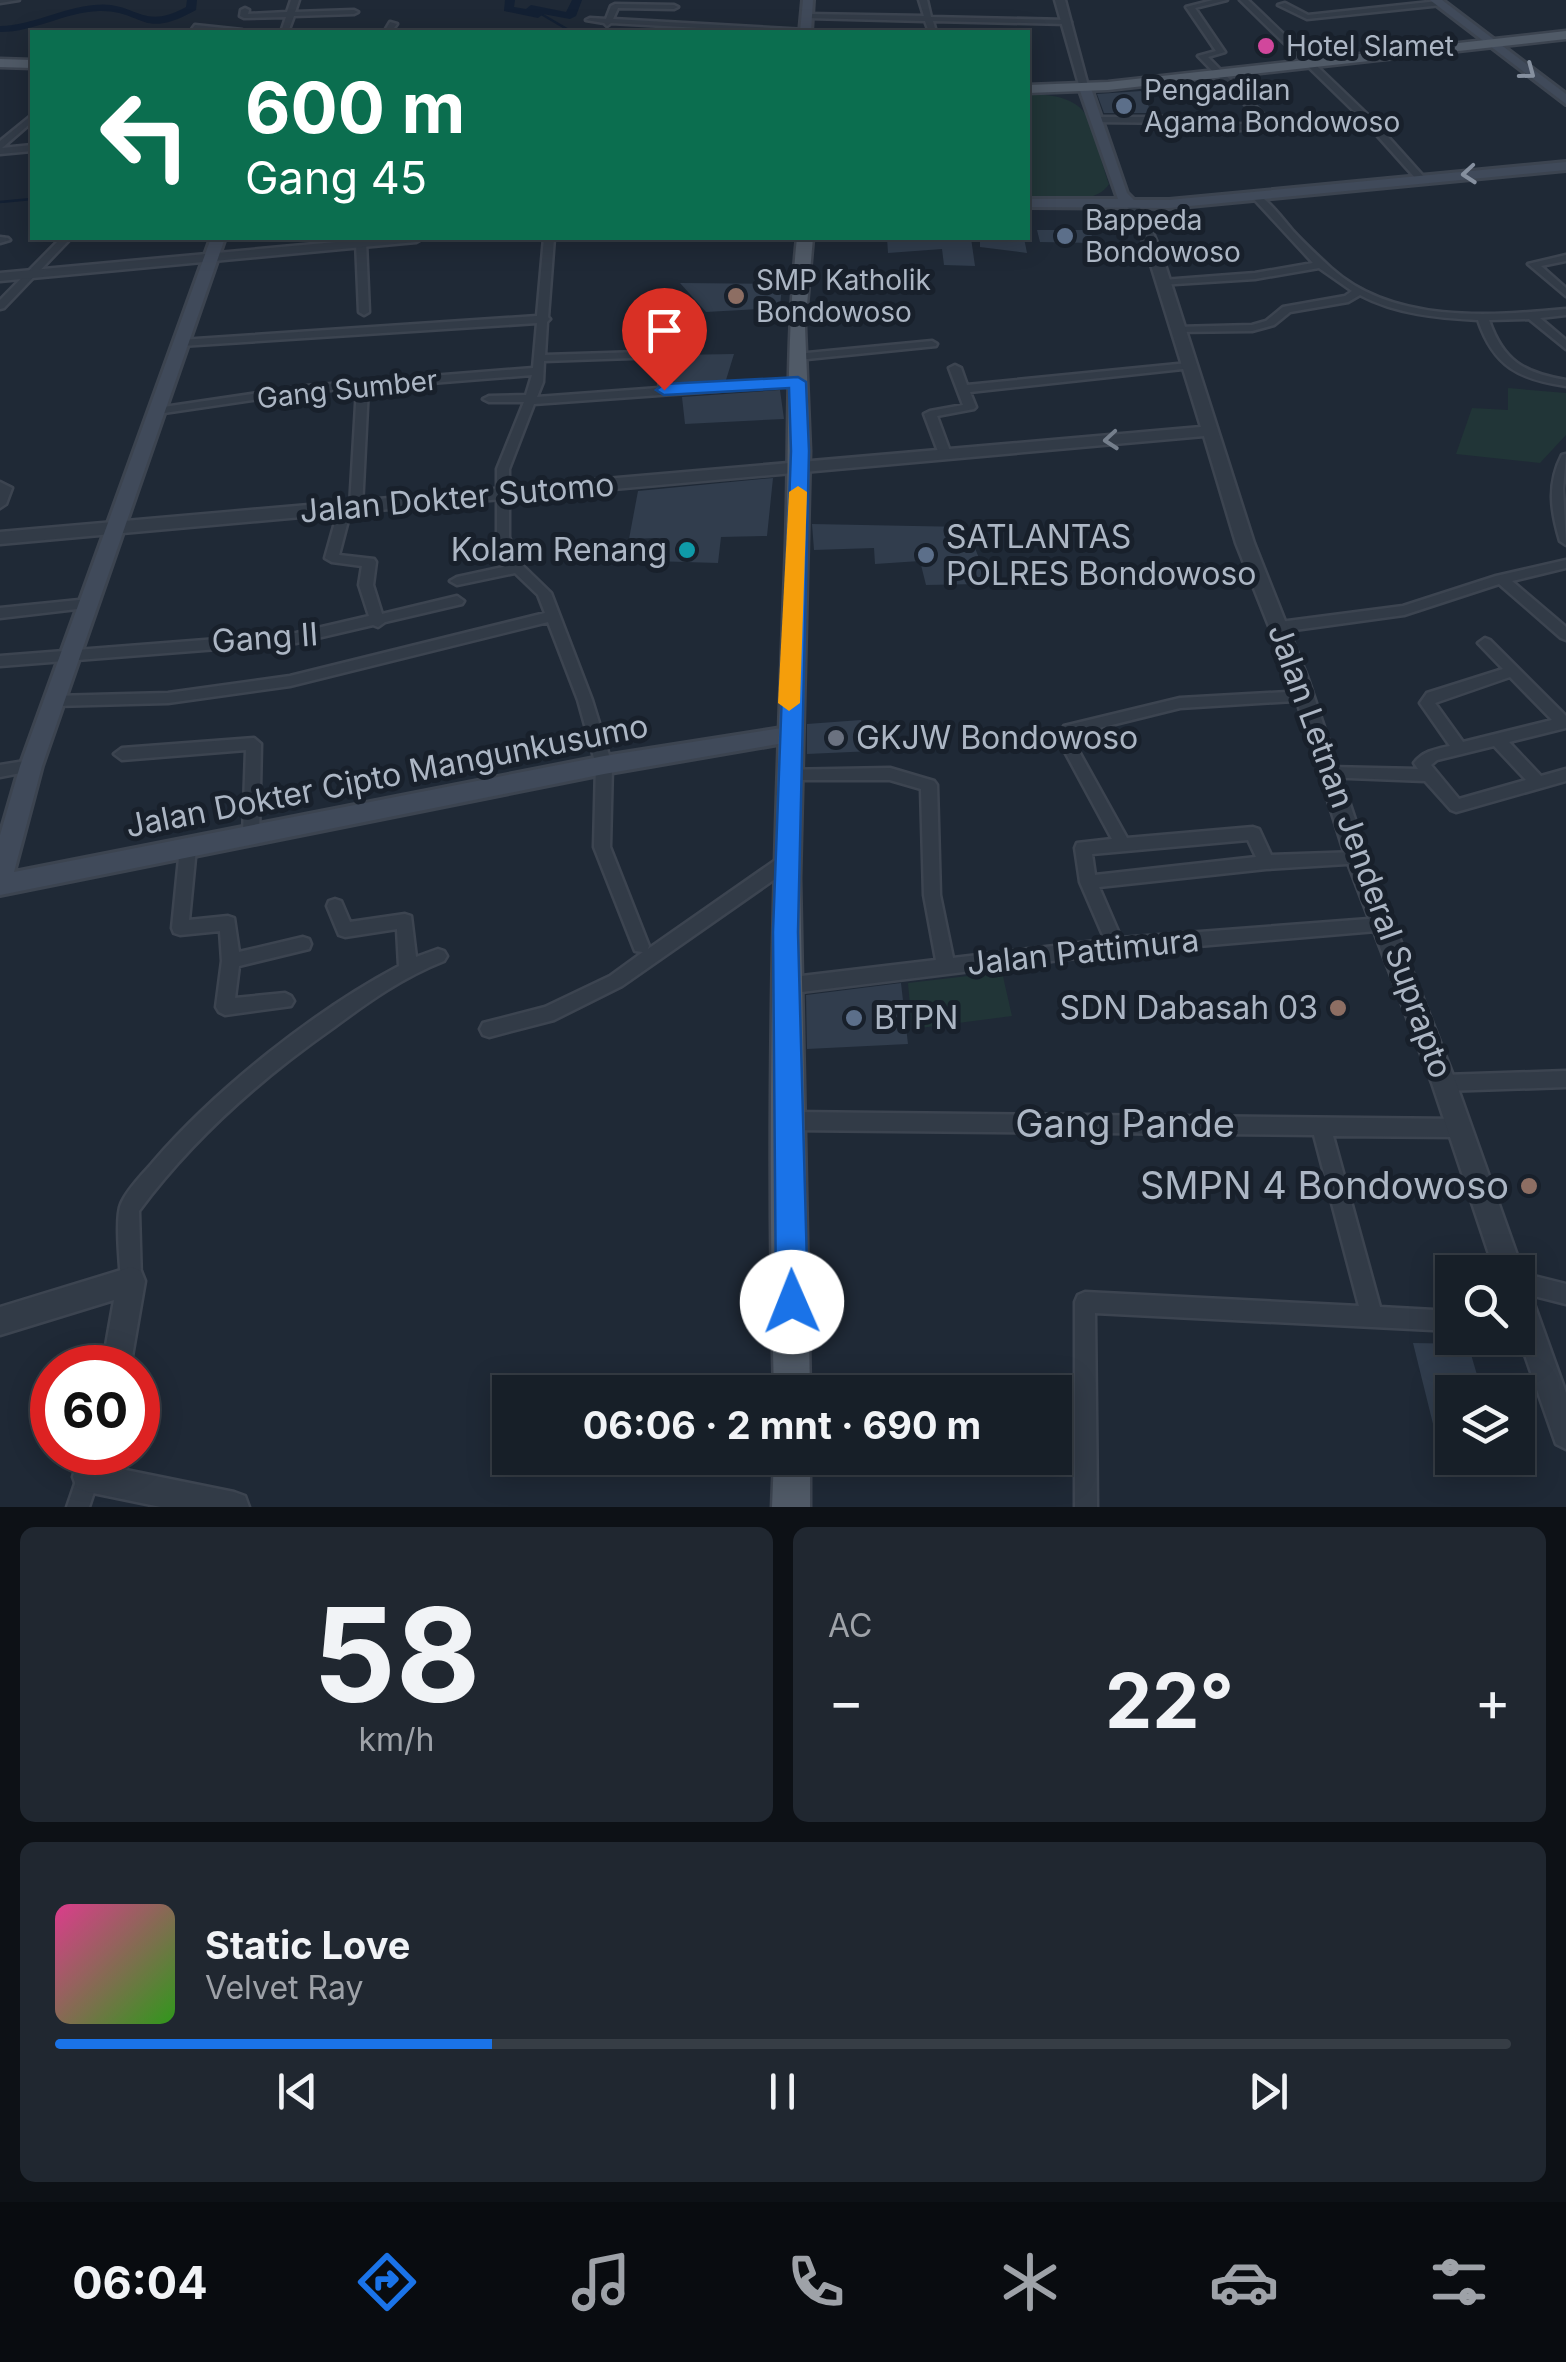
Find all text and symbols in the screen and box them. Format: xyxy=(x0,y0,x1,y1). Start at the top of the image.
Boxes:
place label: Hotel Slamet xyxy=(1286,29,1454,63)
marker: Hotel Slamet xyxy=(1255,35,1277,57)
one-way arrow xyxy=(1517,60,1535,77)
text: 600 m xyxy=(245,65,465,150)
icon: left xyxy=(80,70,210,200)
place label: Pengadilan Agama Bondowoso xyxy=(1144,73,1400,139)
marker: Pengadilan Agama Bondowoso xyxy=(1113,95,1135,117)
text: Gang 45 xyxy=(245,150,427,205)
one-way arrow xyxy=(1460,163,1476,185)
place label: Bappeda Bondowoso xyxy=(1085,203,1241,269)
marker: Bappeda Bondowoso xyxy=(1054,225,1076,247)
place label: SMP Katholik Bondowoso xyxy=(756,263,931,329)
marker: SMP Katholik Bondowoso xyxy=(725,285,747,307)
pin xyxy=(622,288,707,391)
icon: arrive xyxy=(637,303,692,358)
street label: Gang Sumber xyxy=(255,363,439,415)
one-way arrow xyxy=(1103,428,1119,450)
street label: Jalan Dokter Sutomo xyxy=(298,464,616,531)
place label: SATLANTAS POLRES Bondowoso xyxy=(946,517,1256,593)
place label: Kolam Renang xyxy=(451,530,667,569)
marker: Kolam Renang xyxy=(676,539,698,561)
marker: SATLANTAS POLRES Bondowoso xyxy=(915,544,937,566)
street label: Gang II xyxy=(210,614,319,661)
street label: Jalan Letnan Jenderal Suprapto xyxy=(1260,618,1461,1083)
street label: Jalan Dokter Cipto Mangunkusumo xyxy=(122,706,651,845)
place label: GKJW Bondowoso xyxy=(856,718,1138,757)
marker: GKJW Bondowoso xyxy=(825,727,847,749)
street label: Jalan Pattimura xyxy=(965,920,1201,983)
place label: SDN Dabasah 03 xyxy=(1060,988,1318,1027)
marker: SDN Dabasah 03 xyxy=(1327,997,1349,1019)
place label: BTPN xyxy=(874,998,958,1037)
marker: BTPN xyxy=(843,1007,865,1029)
street label: Gang Pande xyxy=(1015,1100,1235,1146)
place label: SMPN 4 Bondowoso xyxy=(1140,1162,1509,1208)
marker: SMPN 4 Bondowoso xyxy=(1518,1175,1540,1197)
position arrow xyxy=(740,1250,844,1354)
map controls xyxy=(1435,1255,1535,1475)
button: search xyxy=(1435,1255,1535,1355)
speed limit sign: 60 xyxy=(30,1345,160,1475)
button: layers xyxy=(1435,1375,1535,1475)
text: 06:06 · 2 mnt · 690 m xyxy=(583,1402,981,1448)
text: 58 xyxy=(313,1576,480,1733)
text: AC xyxy=(828,1606,872,1645)
text: 22° xyxy=(1105,1655,1234,1746)
text: − xyxy=(828,1668,864,1734)
text: + xyxy=(1475,1668,1511,1734)
text: km/h xyxy=(358,1720,435,1759)
text: Static Love xyxy=(205,1922,410,1968)
text: Velvet Ray xyxy=(205,1968,363,2007)
icon: previous xyxy=(270,2064,325,2119)
icon: pause xyxy=(755,2064,810,2119)
icon: next xyxy=(1241,2064,1296,2119)
icon: directions xyxy=(352,2247,422,2317)
icon: music xyxy=(566,2247,636,2317)
icon: phone xyxy=(781,2247,851,2317)
icon: climate xyxy=(995,2247,1065,2317)
icon: car xyxy=(1209,2247,1279,2317)
icon: filters xyxy=(1424,2247,1494,2317)
text: 06:04 xyxy=(72,2255,208,2310)

